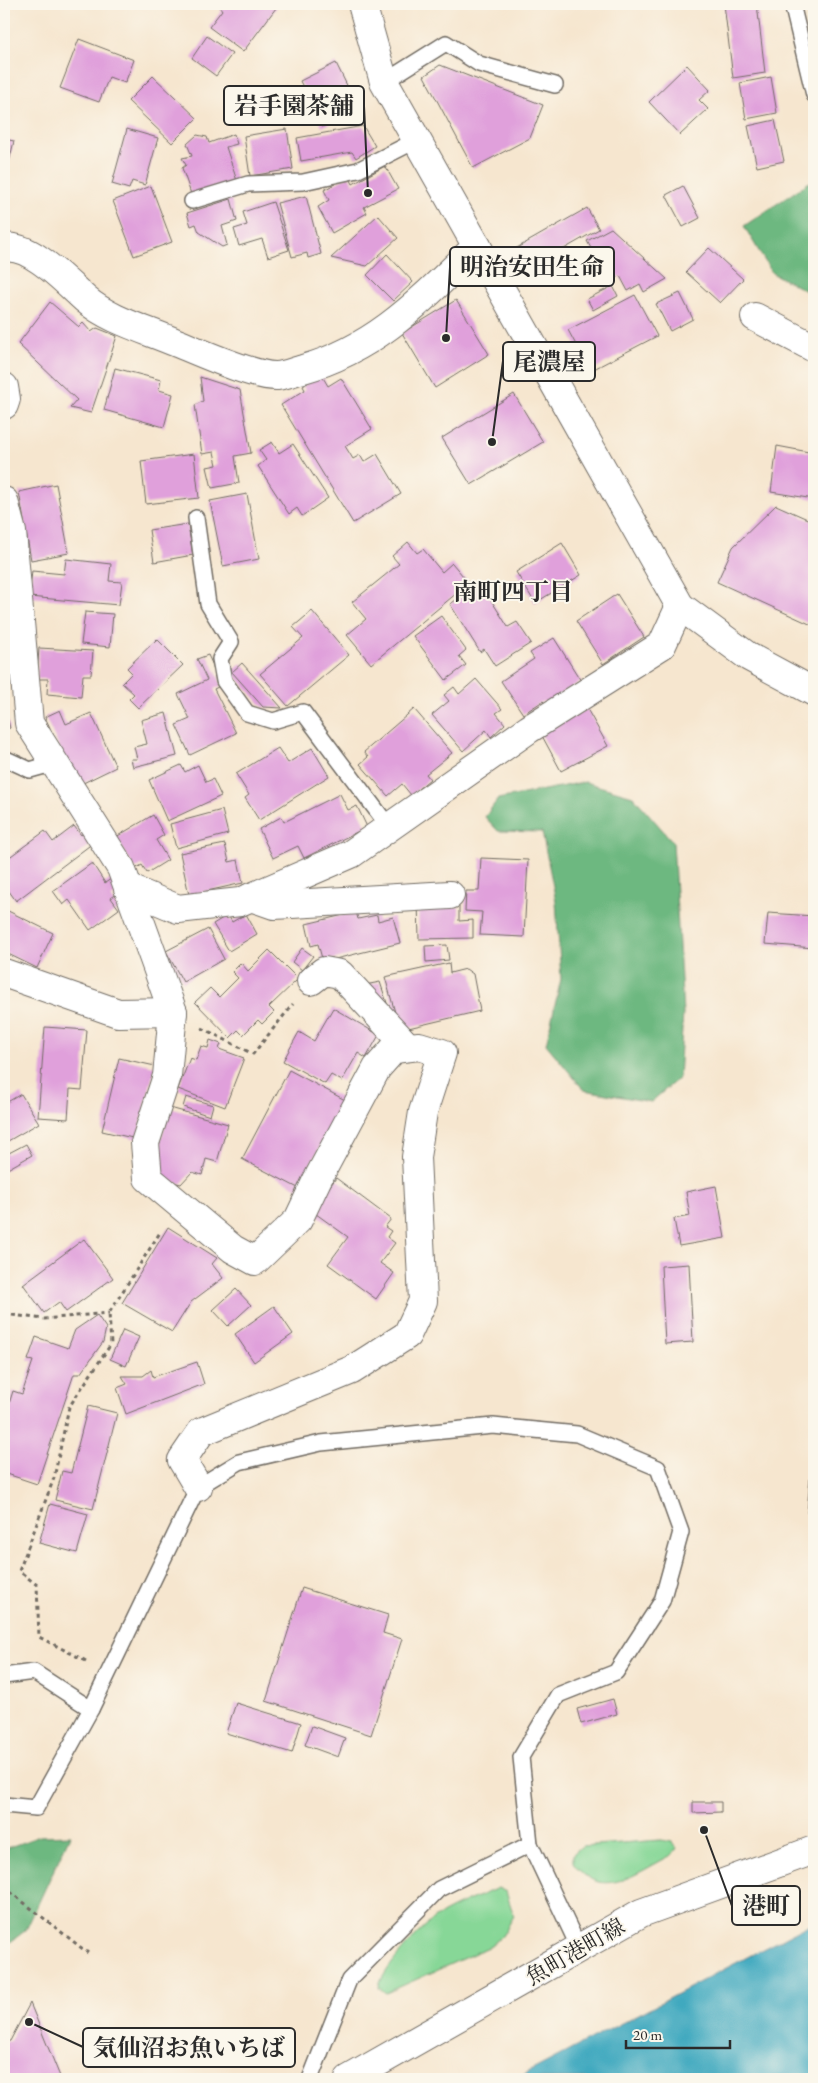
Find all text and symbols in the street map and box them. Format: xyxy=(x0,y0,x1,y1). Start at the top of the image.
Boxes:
callout: 岩手園茶舗 xyxy=(224,86,364,125)
text: 岩手園茶舗 xyxy=(234,90,354,121)
callout: 明治安田生命 xyxy=(450,247,614,286)
text: 明治安田生命 xyxy=(460,251,604,282)
callout: 尾濃屋 xyxy=(503,342,595,381)
text: 尾濃屋 xyxy=(513,346,585,377)
district label: 南町四丁目 xyxy=(453,576,573,607)
callout: 港町 xyxy=(732,1886,800,1925)
text: 港町 xyxy=(742,1890,790,1921)
street label: 魚町港町線 xyxy=(520,1911,630,1991)
scale bar xyxy=(626,2018,729,2050)
text: 20 m xyxy=(633,2025,662,2044)
callout: 気仙沼お魚いちば xyxy=(83,2028,295,2067)
text: 気仙沼お魚いちば xyxy=(93,2032,285,2063)

